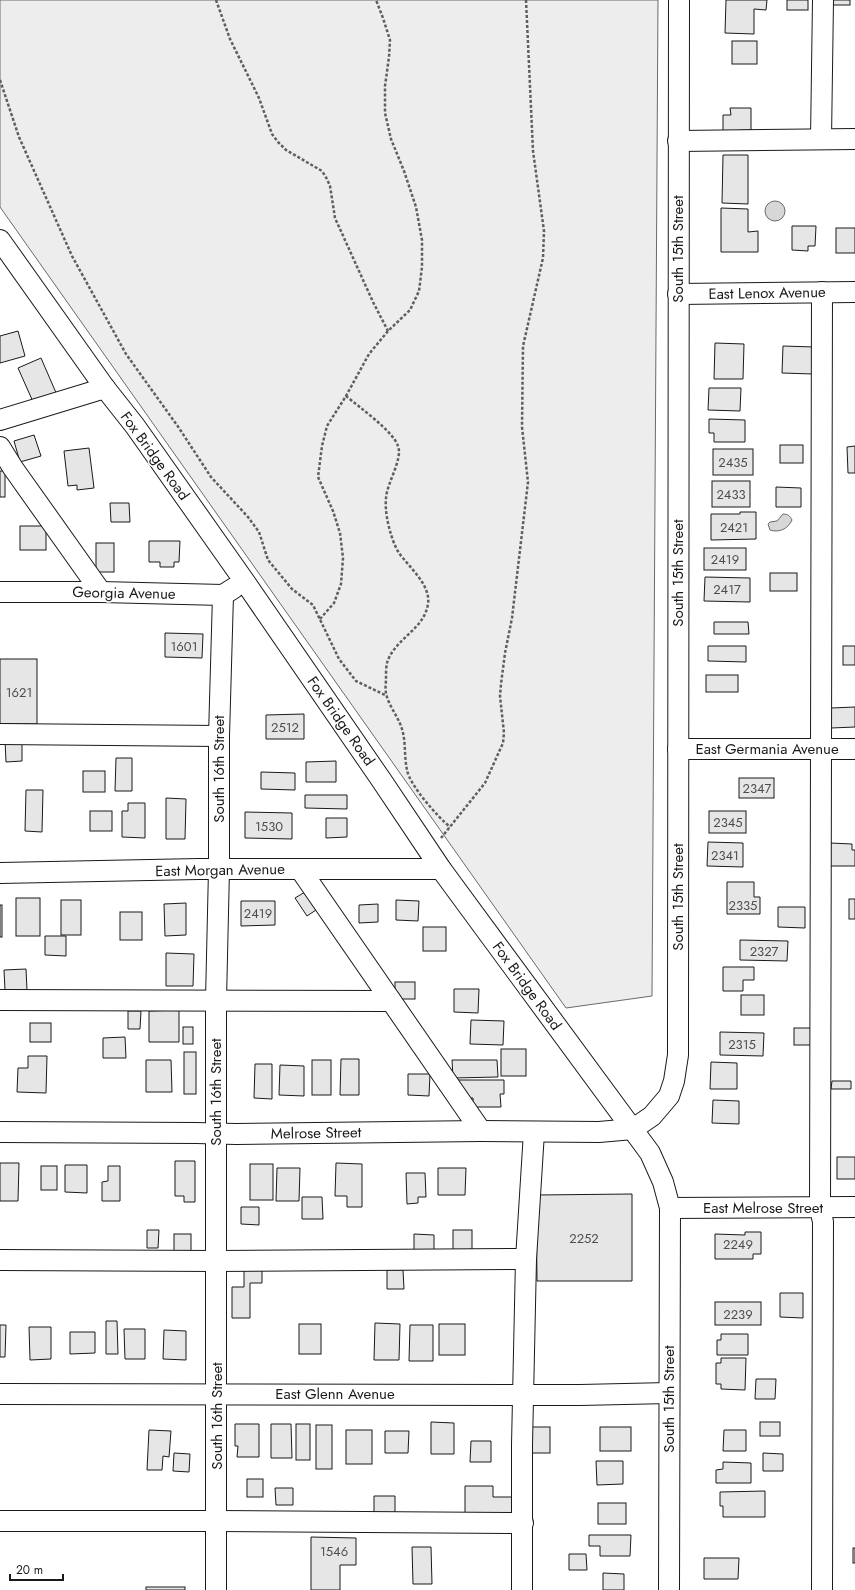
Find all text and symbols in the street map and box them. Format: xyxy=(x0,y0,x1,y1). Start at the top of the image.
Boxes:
street label: South 15th Street xyxy=(667,195,689,303)
street label: East Lenox Avenue xyxy=(708,281,826,305)
street label: Fox Bridge Road xyxy=(115,407,195,505)
house number: 2435 xyxy=(718,453,748,472)
house number: 2433 xyxy=(716,485,746,504)
house number: 2421 xyxy=(720,518,748,537)
street label: South 15th Street xyxy=(667,519,689,627)
house number: 2419 xyxy=(711,550,739,569)
house number: 2417 xyxy=(713,580,741,599)
street label: Georgia Avenue xyxy=(72,581,176,605)
house number: 1601 xyxy=(171,637,198,656)
street label: Fox Bridge Road xyxy=(302,672,380,770)
house number: 1621 xyxy=(6,683,32,702)
street label: South 16th Street xyxy=(208,715,230,823)
house number: 2512 xyxy=(271,718,299,737)
street label: East Germania Avenue xyxy=(695,738,839,760)
house number: 2347 xyxy=(743,779,772,798)
house number: 2345 xyxy=(713,813,743,832)
house number: 1530 xyxy=(255,817,283,836)
street label: South 15th Street xyxy=(667,843,689,951)
house number: 2341 xyxy=(711,846,739,865)
street label: East Morgan Avenue xyxy=(155,858,285,882)
house number: 2335 xyxy=(729,896,757,915)
house number: 2419 xyxy=(244,904,272,923)
street label: Fox Bridge Road xyxy=(487,937,567,1035)
house number: 2327 xyxy=(750,942,779,961)
house number: 2315 xyxy=(728,1035,756,1054)
street label: South 16th Street xyxy=(205,1038,227,1146)
street label: Melrose Street xyxy=(271,1121,362,1145)
street label: East Melrose Street xyxy=(703,1197,823,1219)
house number: 2252 xyxy=(569,1229,599,1248)
house number: 2249 xyxy=(723,1235,753,1254)
house number: 2239 xyxy=(723,1305,753,1324)
street label: South 15th Street xyxy=(658,1345,680,1453)
street label: South 16th Street xyxy=(206,1362,228,1470)
street label: East Glenn Avenue xyxy=(275,1383,395,1405)
house number: 1546 xyxy=(320,1542,348,1561)
scale bar xyxy=(10,1556,63,1582)
text: 20 m xyxy=(16,1561,43,1579)

